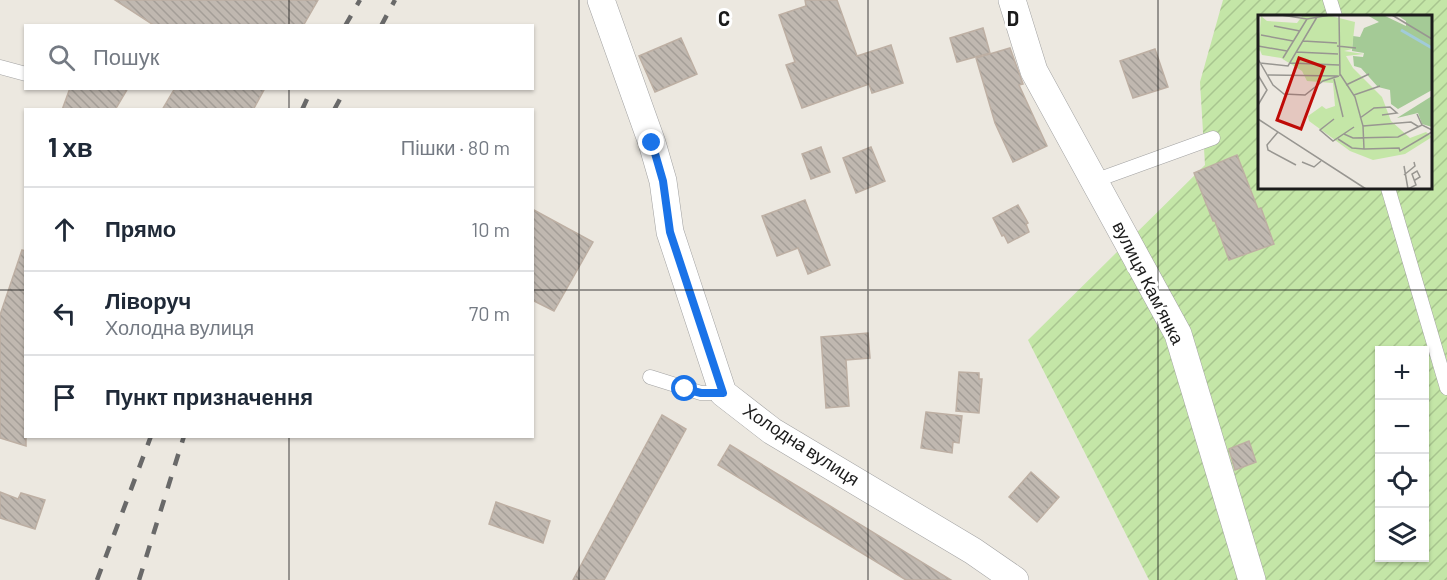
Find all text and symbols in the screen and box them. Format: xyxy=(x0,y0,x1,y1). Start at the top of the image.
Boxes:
text: C xyxy=(718,6,730,30)
text: D xyxy=(1007,6,1019,30)
inset map xyxy=(1258,15,1432,189)
search box xyxy=(24,24,534,90)
icon: search xyxy=(45,41,78,74)
text: Пошук xyxy=(93,43,159,69)
route end xyxy=(638,129,664,155)
text: 1 хв xyxy=(48,131,93,162)
text: Пішки · 80 m xyxy=(401,135,510,159)
icon: ahead xyxy=(48,213,81,246)
text: Прямо xyxy=(105,215,176,241)
text: 10 m xyxy=(471,217,510,241)
street label: вулиця Камʼянка xyxy=(1108,217,1190,349)
text: Ліворуч xyxy=(105,287,191,313)
icon: left xyxy=(48,297,81,330)
text: 70 m xyxy=(469,301,510,325)
text: Холодна вулиця xyxy=(105,315,254,339)
map controls xyxy=(1375,346,1429,562)
button: + xyxy=(1375,346,1429,400)
route start xyxy=(671,375,697,401)
icon: arrive xyxy=(48,381,81,414)
text: Пункт призначення xyxy=(105,383,313,409)
street label: Холодна вулиця xyxy=(739,398,864,490)
button: − xyxy=(1375,400,1429,454)
button: locate xyxy=(1375,454,1429,508)
button: layers xyxy=(1375,508,1429,562)

